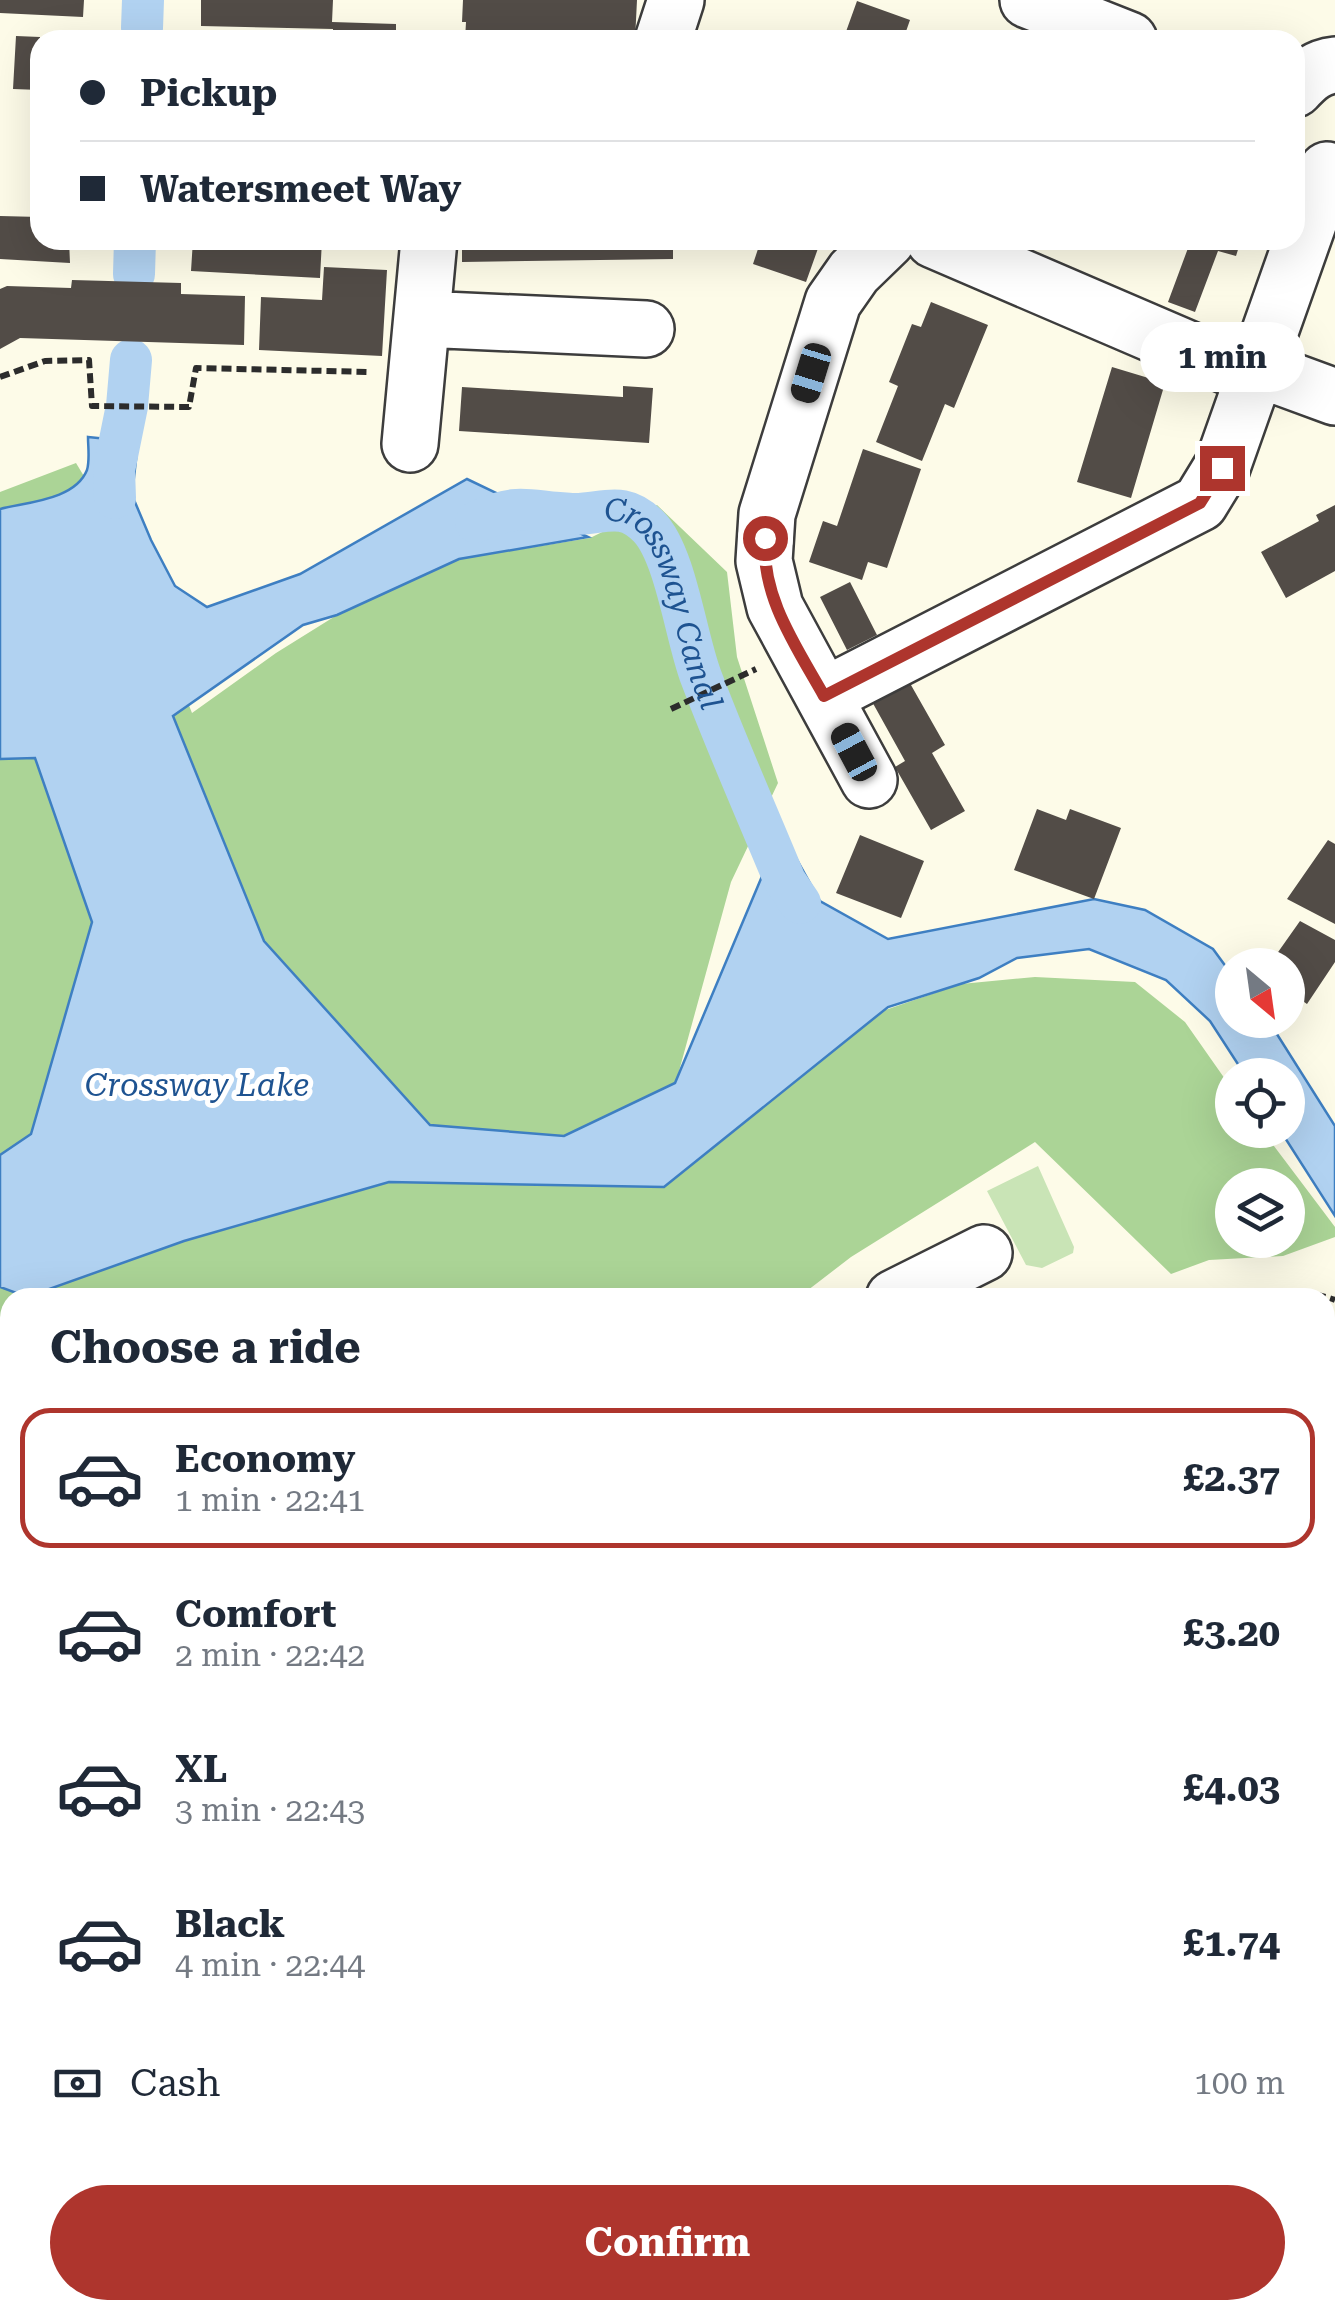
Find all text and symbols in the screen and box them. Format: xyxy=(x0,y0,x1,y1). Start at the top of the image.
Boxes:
text: Pickup xyxy=(140,71,277,115)
text: Watersmeet Way xyxy=(140,167,462,211)
callout: 1 min xyxy=(1140,323,1304,393)
text: 1 min xyxy=(1178,338,1267,376)
car xyxy=(788,340,834,406)
route end xyxy=(1200,446,1245,491)
water label: Crossway Canal xyxy=(604,491,731,715)
route start xyxy=(743,516,788,561)
car xyxy=(827,718,881,786)
north arrow xyxy=(1215,948,1305,1038)
map controls xyxy=(1215,948,1305,1258)
button: locate xyxy=(1215,1058,1305,1148)
water label: Crossway Lake xyxy=(85,1066,309,1104)
button: layers xyxy=(1215,1168,1305,1258)
text: Choose a ride xyxy=(50,1321,361,1374)
icon: car xyxy=(55,1433,145,1523)
text: Economy xyxy=(175,1437,355,1481)
text: £2.37 xyxy=(1183,1456,1280,1500)
text: 1 min · 22:41 xyxy=(175,1481,365,1519)
icon: car xyxy=(55,1588,145,1678)
text: Comfort xyxy=(175,1592,336,1636)
text: £3.20 xyxy=(1183,1611,1280,1655)
text: 2 min · 22:42 xyxy=(175,1636,365,1674)
icon: car xyxy=(55,1743,145,1833)
text: XL xyxy=(175,1747,227,1791)
text: £4.03 xyxy=(1183,1766,1280,1810)
text: 3 min · 22:43 xyxy=(175,1791,365,1829)
icon: car xyxy=(55,1898,145,1988)
text: Black xyxy=(175,1902,285,1946)
text: £1.74 xyxy=(1183,1921,1280,1965)
text: 4 min · 22:44 xyxy=(175,1946,365,1984)
icon: cash xyxy=(50,2056,105,2111)
text: Cash xyxy=(130,2061,220,2105)
text: 100 m xyxy=(1194,2064,1285,2102)
button: Confirm xyxy=(50,2185,1285,2300)

